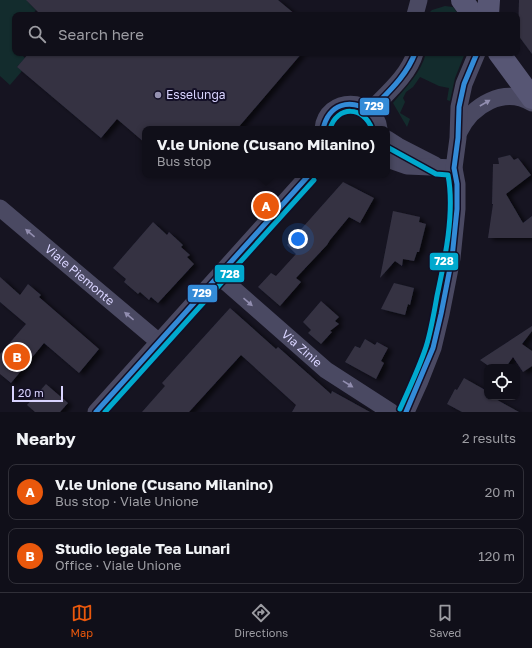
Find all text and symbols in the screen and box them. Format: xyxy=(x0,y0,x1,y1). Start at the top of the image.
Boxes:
search box xyxy=(12,12,520,56)
icon: search xyxy=(26,23,48,45)
text: Search here xyxy=(58,25,144,43)
place label: Esselunga xyxy=(166,87,226,102)
marker: Esselunga xyxy=(153,90,163,100)
line badge: 729 xyxy=(359,97,390,116)
text: 729 xyxy=(364,99,384,112)
one-way arrow xyxy=(479,100,491,107)
popup xyxy=(142,126,390,178)
text: V.le Unione (Cusano Milanino) xyxy=(157,135,375,153)
text: Bus stop xyxy=(157,153,211,169)
pin: A xyxy=(253,191,279,221)
one-way arrow xyxy=(24,228,35,237)
your location xyxy=(288,229,308,249)
street label: Viale Piemonte xyxy=(42,241,118,308)
line badge: 728 xyxy=(429,252,459,271)
text: 728 xyxy=(434,254,454,267)
line badge: 728 xyxy=(214,264,245,283)
text: 728 xyxy=(220,267,240,280)
line badge: 729 xyxy=(187,284,218,303)
text: 729 xyxy=(192,286,212,299)
one-way arrow xyxy=(243,297,253,306)
one-way arrow xyxy=(124,312,135,321)
street label: Via Zinie xyxy=(279,326,325,370)
pin: B xyxy=(4,342,30,372)
map controls xyxy=(484,364,520,400)
button: locate xyxy=(484,364,520,400)
one-way arrow xyxy=(342,381,354,388)
scale bar xyxy=(12,384,63,403)
text: 20 m xyxy=(18,386,44,399)
text: Nearby xyxy=(16,428,76,449)
text: 2 results xyxy=(462,430,516,446)
text: V.le Unione (Cusano Milanino) xyxy=(55,475,274,493)
text: A xyxy=(25,484,35,500)
text: 20 m xyxy=(485,484,515,500)
text: Bus stop · Viale Unione xyxy=(55,493,199,509)
text: Studio legale Tea Lunari xyxy=(55,539,230,557)
text: B xyxy=(25,548,35,564)
text: 120 m xyxy=(478,548,515,564)
text: Office · Viale Unione xyxy=(55,557,181,573)
tab: Map xyxy=(71,602,93,639)
tab: Directions xyxy=(234,602,288,639)
tab: Saved xyxy=(429,602,461,639)

